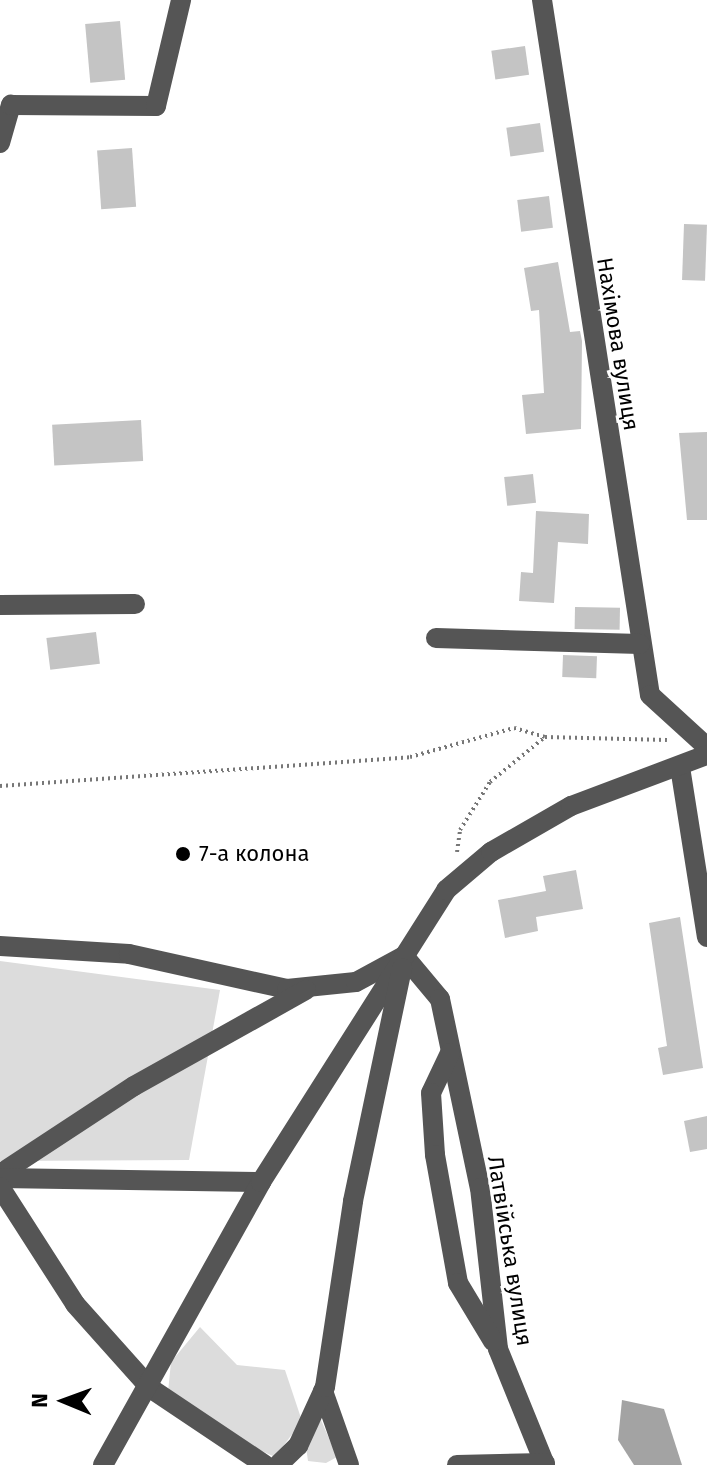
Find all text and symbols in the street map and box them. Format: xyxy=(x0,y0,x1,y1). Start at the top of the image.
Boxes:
street label: Нахімова вулиця xyxy=(591,256,645,432)
place label: 7-а колона xyxy=(199,841,309,867)
marker: 7-а колона xyxy=(174,845,192,863)
street label: Латвiйська вулиця xyxy=(482,1154,538,1348)
north arrow xyxy=(24,1361,104,1441)
text: N xyxy=(26,1393,53,1408)

